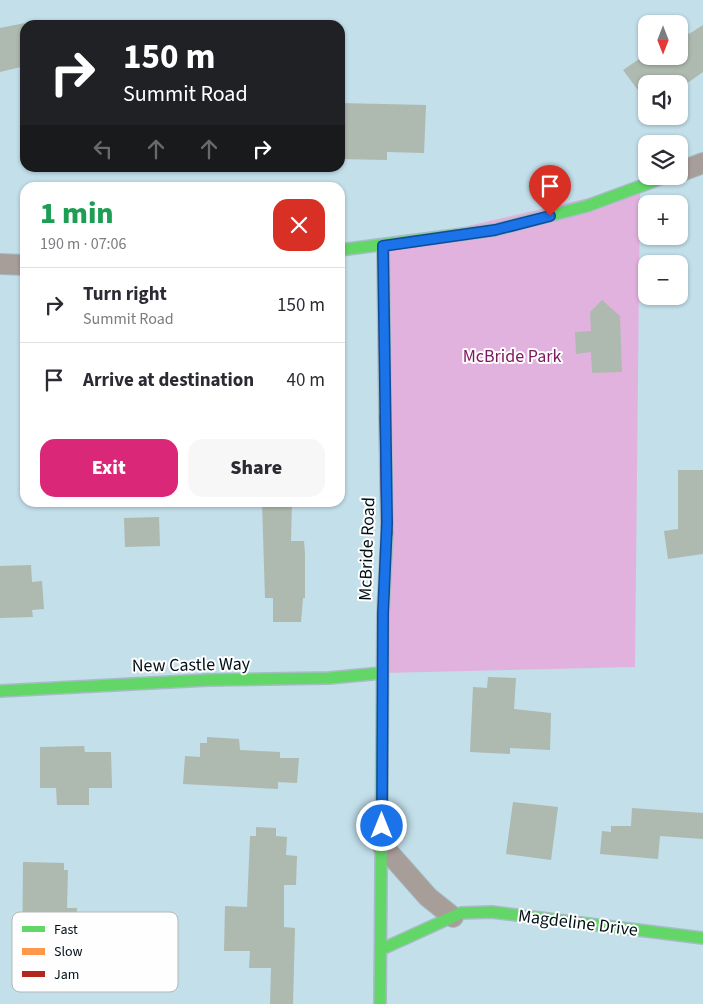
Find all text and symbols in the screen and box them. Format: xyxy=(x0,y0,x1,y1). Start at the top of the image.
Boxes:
north arrow xyxy=(638,15,688,65)
map controls xyxy=(638,15,688,305)
text: 150 m xyxy=(123,32,215,82)
icon: right xyxy=(40,40,105,105)
button: sound xyxy=(638,75,688,125)
text: Summit Road xyxy=(123,78,248,110)
icon: left xyxy=(89,135,117,163)
icon: ahead xyxy=(142,135,170,163)
icon: ahead xyxy=(195,135,223,163)
icon: right xyxy=(248,135,276,163)
button: layers xyxy=(638,135,688,185)
pin xyxy=(529,165,571,216)
icon: arrive xyxy=(536,172,564,200)
text: 1 min xyxy=(40,192,114,235)
button: + xyxy=(638,195,688,245)
button: close xyxy=(273,199,325,251)
text: 190 m · 07:06 xyxy=(40,233,127,255)
button: − xyxy=(638,255,688,305)
text: Turn right xyxy=(83,281,167,308)
icon: right xyxy=(40,291,68,319)
text: 150 m xyxy=(277,292,325,319)
text: Summit Road xyxy=(83,308,174,330)
park label: McBride Park xyxy=(463,344,561,369)
icon: arrive xyxy=(40,366,68,394)
text: Arrive at destination xyxy=(83,367,254,394)
text: 40 m xyxy=(287,367,325,394)
button: Exit xyxy=(40,439,178,497)
button: Share xyxy=(188,439,325,497)
street label: McBride Road xyxy=(353,497,381,601)
street label: New Castle Way xyxy=(132,651,251,679)
position arrow xyxy=(355,799,407,851)
street label: Magdeline Drive xyxy=(517,903,639,943)
legend xyxy=(12,912,178,992)
text: Fast xyxy=(54,920,78,940)
text: Slow xyxy=(54,942,83,962)
text: Jam xyxy=(54,965,79,985)

